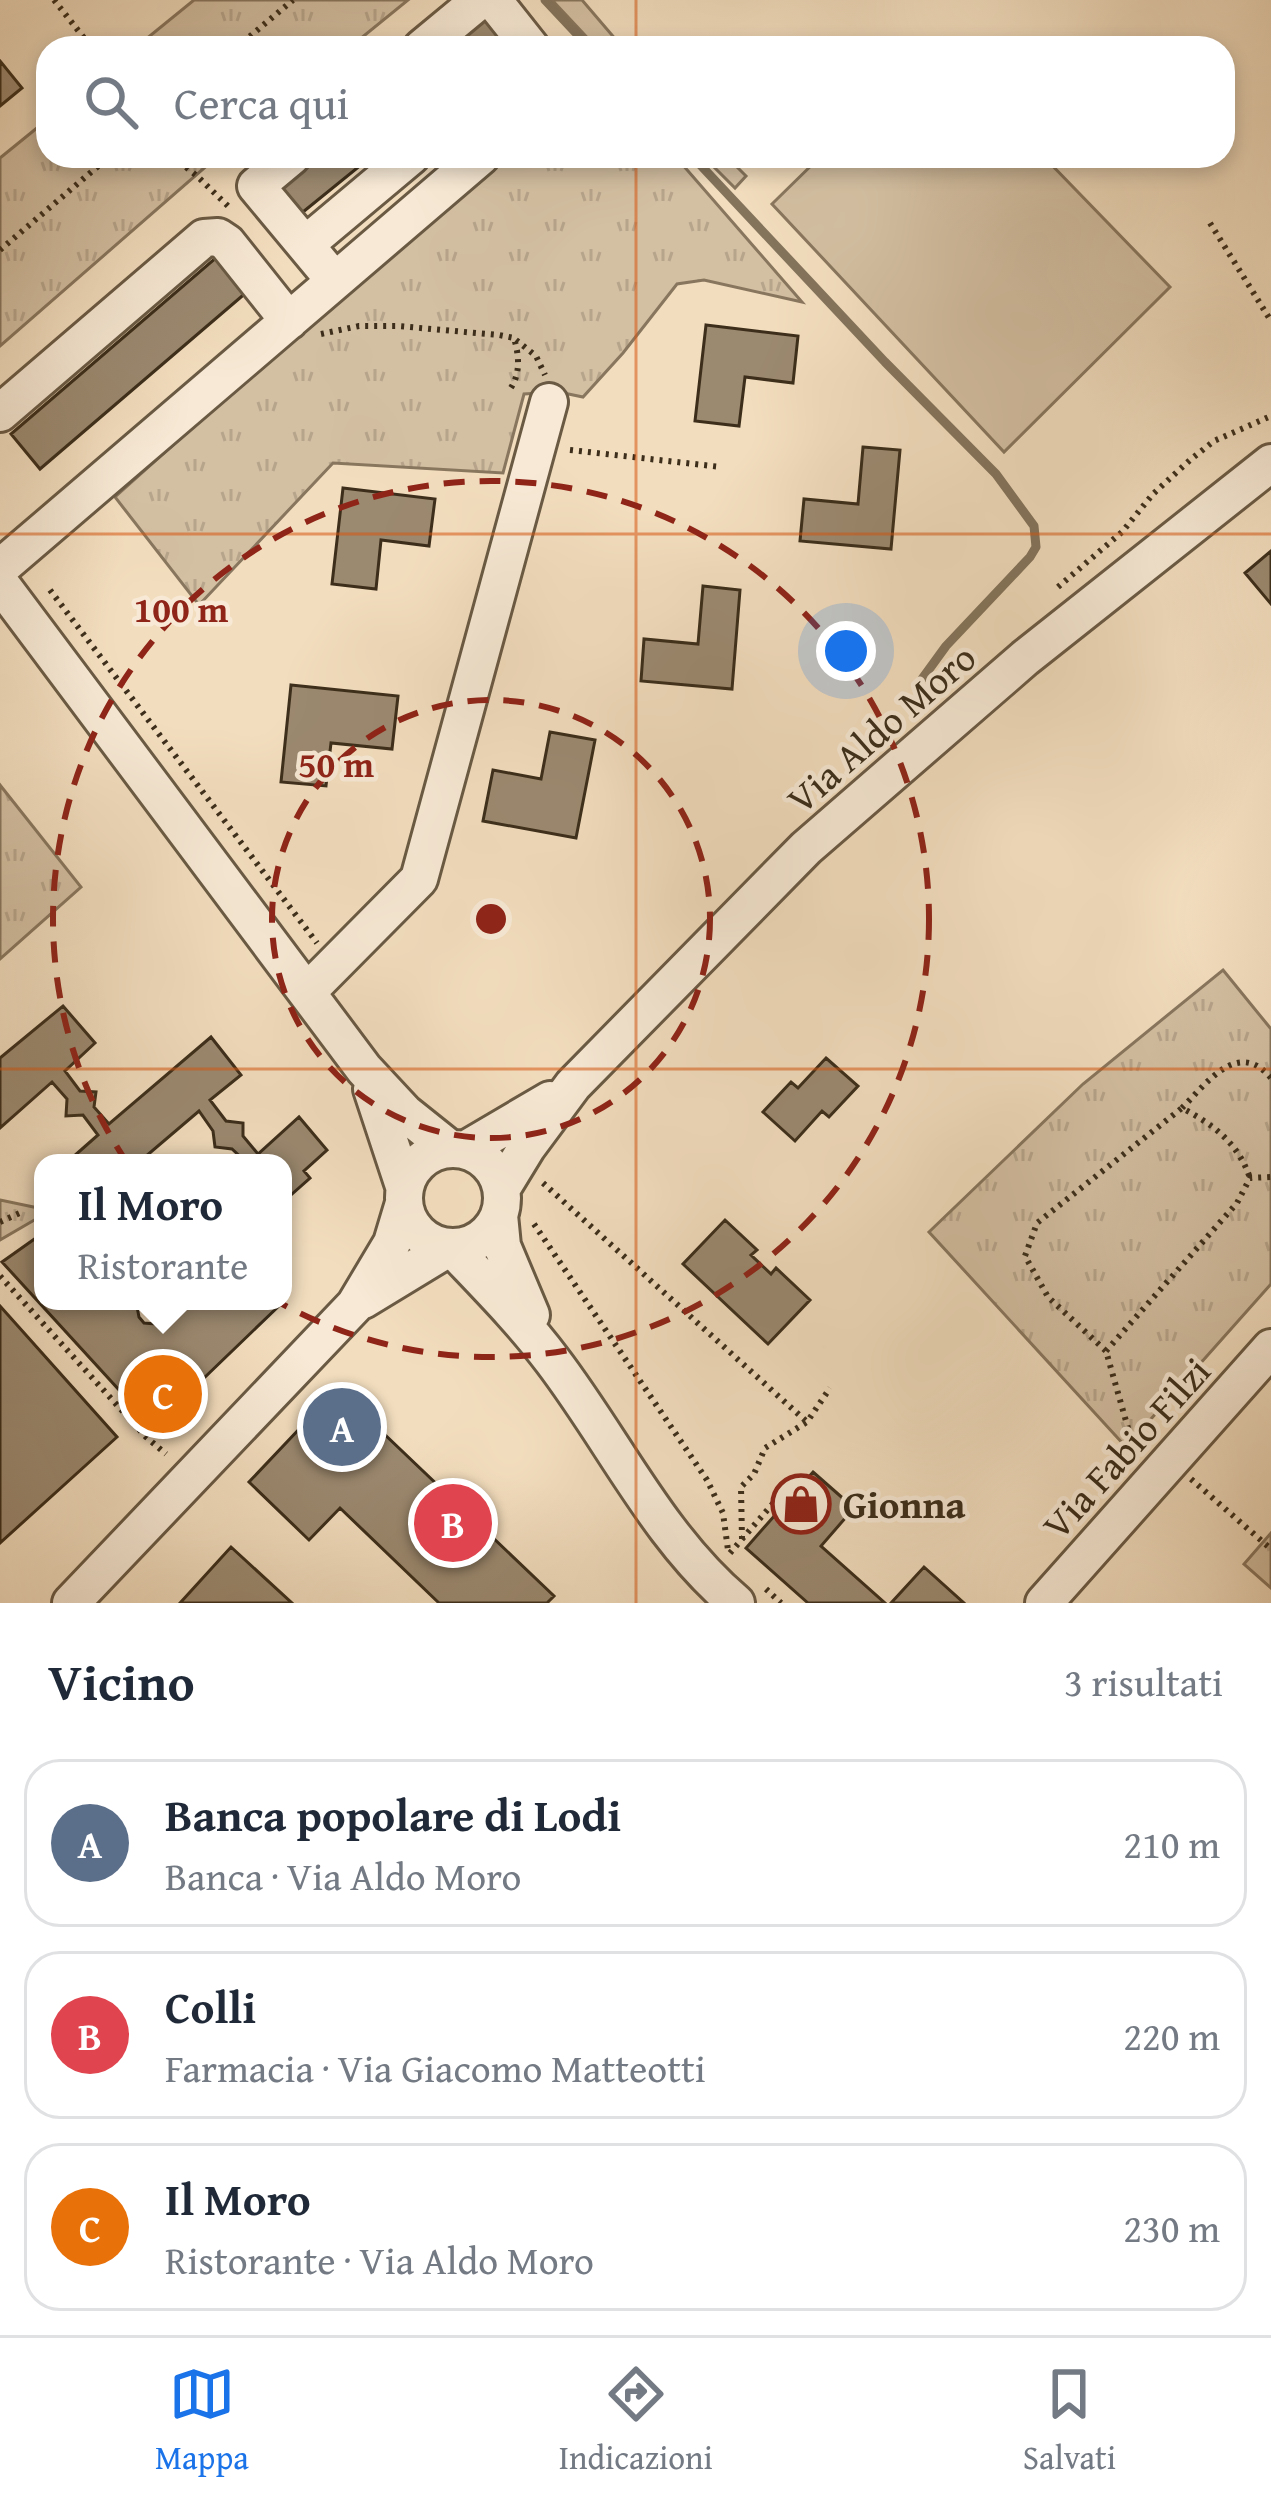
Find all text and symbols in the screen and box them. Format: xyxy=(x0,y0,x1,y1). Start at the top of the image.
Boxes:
search box xyxy=(36,36,1235,168)
icon: search xyxy=(78,69,144,135)
text: Cerca qui xyxy=(174,70,349,135)
text: 100 m xyxy=(134,582,229,635)
your location xyxy=(816,621,876,681)
street label: Via Aldo Moro xyxy=(773,629,988,826)
text: 50 m xyxy=(298,737,374,790)
centre of rings xyxy=(470,898,512,940)
popup xyxy=(34,1154,292,1310)
text: Il Moro xyxy=(78,1171,223,1236)
text: Ristorante xyxy=(78,1236,248,1293)
street label: Via Fabio Filzi xyxy=(1028,1344,1223,1551)
pin: C xyxy=(124,1349,202,1439)
pin: A xyxy=(303,1382,381,1472)
shop icon: Gionna xyxy=(770,1473,832,1535)
place label: Gionna xyxy=(843,1475,966,1532)
pin: B xyxy=(414,1478,492,1568)
text: Vicino xyxy=(48,1644,195,1719)
text: 3 risultati xyxy=(1064,1653,1223,1710)
text: Banca popolare di Lodi xyxy=(165,1782,621,1847)
text: A xyxy=(78,1815,102,1872)
text: 210 m xyxy=(1123,1815,1220,1872)
text: Banca · Via Aldo Moro xyxy=(165,1847,521,1904)
text: Colli xyxy=(165,1974,256,2039)
text: B xyxy=(78,2007,102,2064)
text: 220 m xyxy=(1123,2007,1220,2064)
text: Farmacia · Via Giacomo Matteotti xyxy=(165,2039,706,2096)
text: Il Moro xyxy=(165,2166,311,2231)
text: C xyxy=(79,2199,101,2256)
text: 230 m xyxy=(1123,2199,1220,2256)
text: Ristorante · Via Aldo Moro xyxy=(165,2231,594,2288)
tab: Mappa xyxy=(155,2361,249,2481)
tab: Indicazioni xyxy=(559,2361,713,2481)
tab: Salvati xyxy=(1023,2361,1116,2481)

